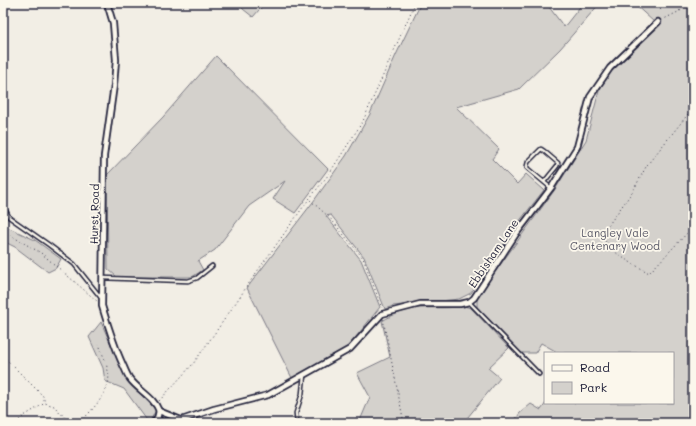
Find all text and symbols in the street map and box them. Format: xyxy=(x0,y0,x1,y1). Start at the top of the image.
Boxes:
street label: Hurst Road xyxy=(86,184,102,244)
street label: Ebbisham Lane xyxy=(464,216,522,290)
park label: Langley Vale Centenary Wood xyxy=(570,225,660,253)
legend xyxy=(544,352,674,404)
text: Road xyxy=(580,359,610,375)
text: Park xyxy=(580,379,607,395)

